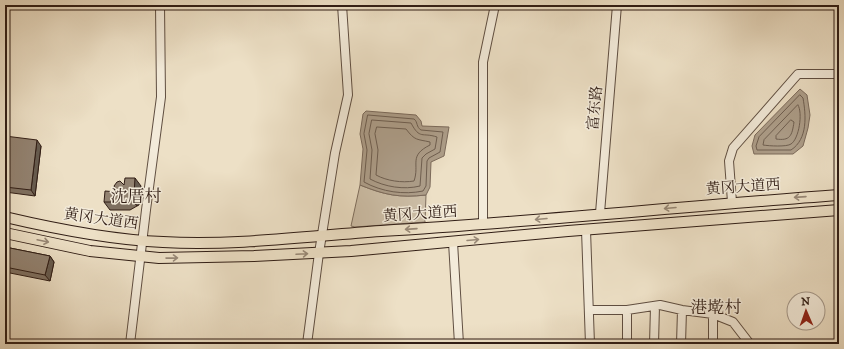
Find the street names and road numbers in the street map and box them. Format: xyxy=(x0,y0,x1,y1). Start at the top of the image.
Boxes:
street label: 富东路 xyxy=(584,85,606,131)
street label: 黄冈大道西 xyxy=(705,175,781,199)
street label: 黄冈大道西 xyxy=(382,202,458,226)
street label: 黄冈大道西 xyxy=(63,204,139,234)

